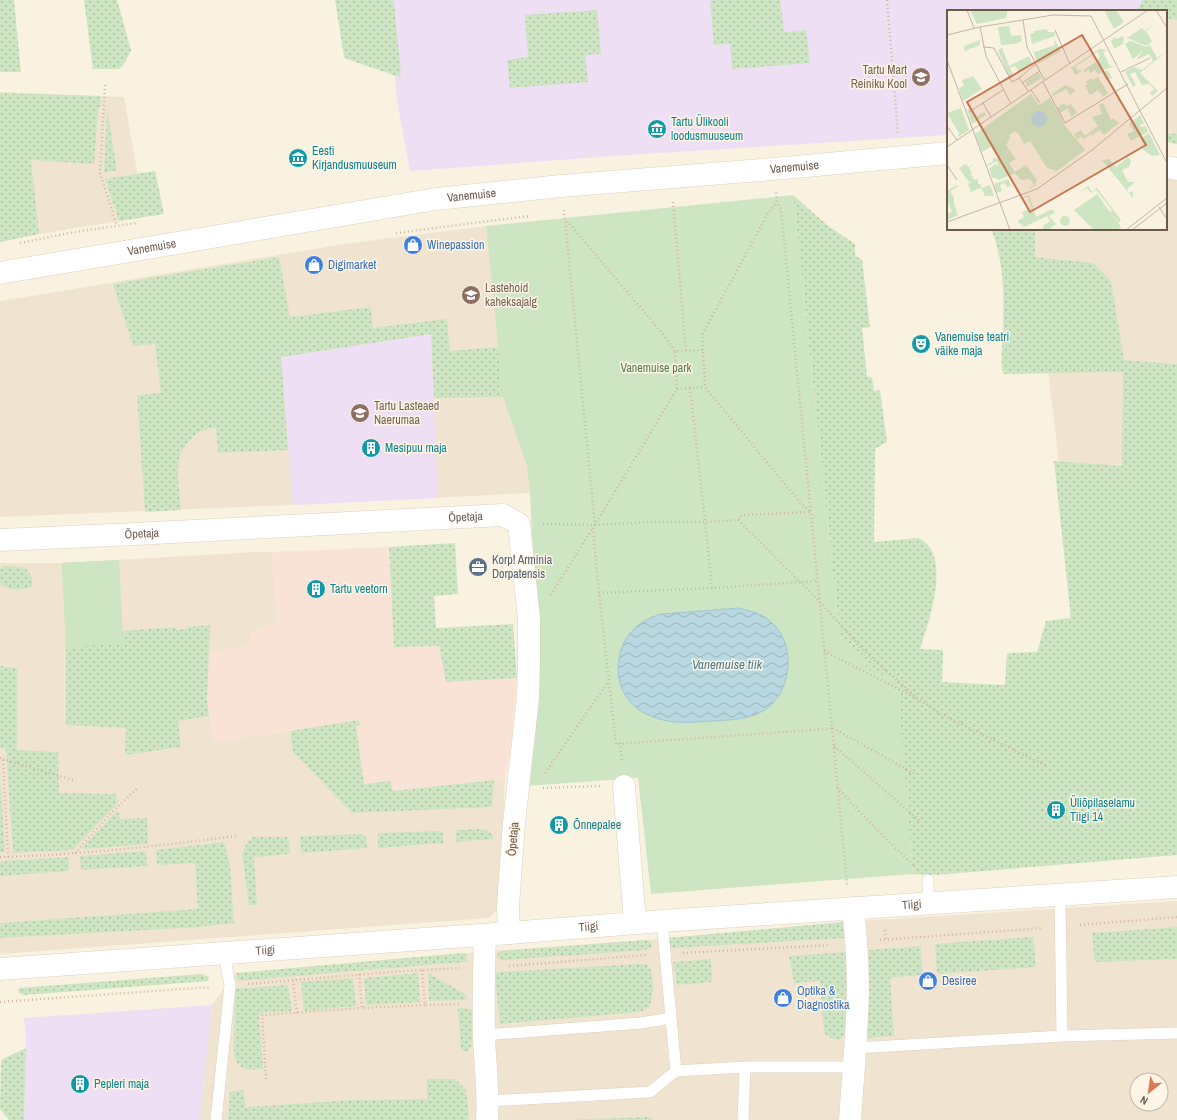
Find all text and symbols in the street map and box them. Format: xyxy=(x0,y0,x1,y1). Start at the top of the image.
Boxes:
inset map xyxy=(947,10,1167,230)
place label: Tartu Mart Reiniku Kool xyxy=(851,62,907,92)
school or university icon: Tartu Mart Reiniku Kool xyxy=(910,66,932,88)
place label: Tartu Ülikooli loodusmuuseum xyxy=(671,113,743,144)
museum icon: Tartu Ülikooli loodusmuuseum xyxy=(646,118,668,140)
place label: Eesti Kirjandusmuuseum xyxy=(312,143,397,173)
museum icon: Eesti Kirjandusmuuseum xyxy=(287,147,309,169)
street label: Vanemuise xyxy=(769,157,820,177)
street label: Vanemuise xyxy=(446,185,497,206)
shop icon: Winepassion xyxy=(402,234,424,256)
street label: Vanemuise xyxy=(126,235,177,259)
place label: Winepassion xyxy=(427,237,484,253)
shop icon: Digimarket xyxy=(303,254,325,276)
place label: Digimarket xyxy=(328,257,376,273)
place label: Lastehoid kaheksajalg xyxy=(485,280,537,310)
school or university icon: Lastehoid kaheksajalg xyxy=(460,284,482,306)
place label: Vanemuise teatri väike maja xyxy=(935,329,1009,359)
theatre icon: Vanemuise teatri väike maja xyxy=(910,333,932,355)
park label: Vanemuise park xyxy=(621,360,692,376)
place label: Tartu Lasteaed Naerumaa xyxy=(374,398,439,428)
school or university icon: Tartu Lasteaed Naerumaa xyxy=(349,402,371,424)
building icon: Mesipuu maja xyxy=(360,437,382,459)
place label: Mesipuu maja xyxy=(385,440,447,456)
street label: Õpetaja xyxy=(448,508,484,526)
street label: Õpetaja xyxy=(124,525,160,542)
place label: Korp! Arminia Dorpatensis xyxy=(492,552,553,582)
office icon: Korp! Arminia Dorpatensis xyxy=(467,556,489,578)
building icon: Tartu veetorn xyxy=(305,578,327,600)
place label: Tartu veetorn xyxy=(330,581,388,597)
water label: Vanemuise tiik xyxy=(692,656,763,673)
place label: Üliõpilaselamu Tiigi 14 xyxy=(1070,794,1135,825)
building icon: Üliõpilaselamu Tiigi 14 xyxy=(1045,799,1067,821)
building icon: Õnnepalee xyxy=(548,814,570,836)
place label: Õnnepalee xyxy=(573,817,621,833)
street label: Õpetaja xyxy=(504,821,523,857)
street label: Tiigi xyxy=(901,896,922,913)
street label: Tiigi xyxy=(578,918,599,936)
street label: Tiigi xyxy=(255,942,276,959)
shop icon: Desiree xyxy=(917,970,939,992)
place label: Desiree xyxy=(942,973,976,989)
place label: Optika & Diagnostika xyxy=(797,983,850,1013)
shop icon: Optika & Diagnostika xyxy=(772,987,794,1009)
north arrow xyxy=(1129,1072,1169,1112)
building icon: Pepleri maja xyxy=(69,1073,91,1095)
place label: Pepleri maja xyxy=(94,1076,150,1092)
text: N xyxy=(1138,1093,1150,1108)

